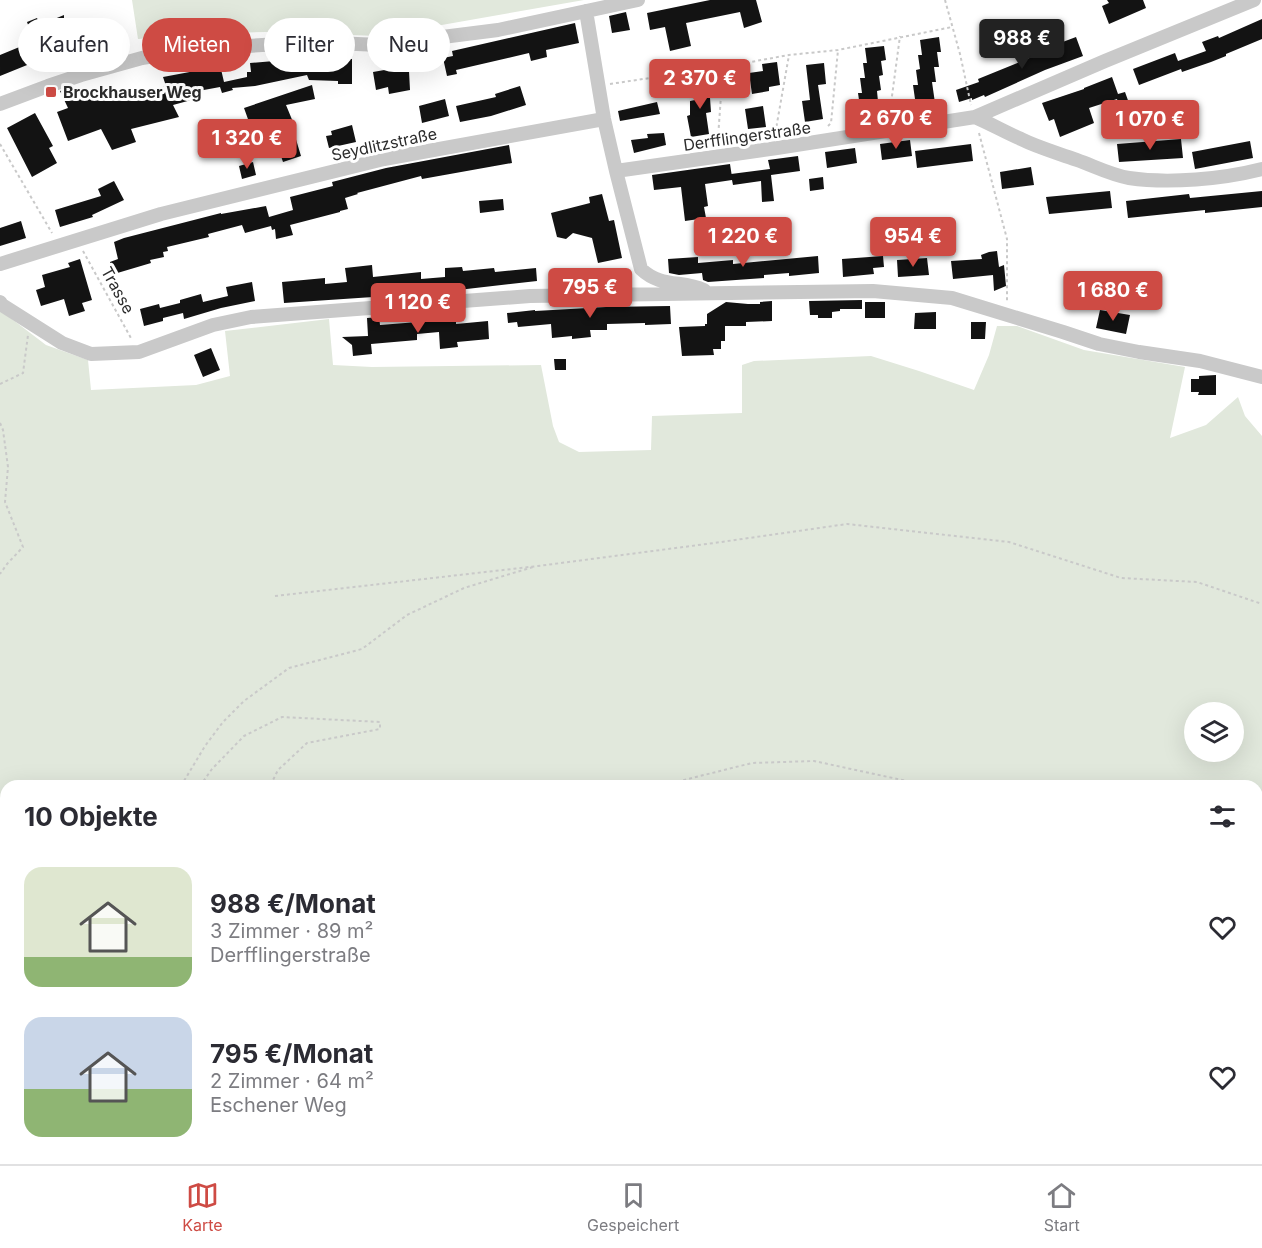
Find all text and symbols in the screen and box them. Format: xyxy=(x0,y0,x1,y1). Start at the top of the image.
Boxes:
chip: Kaufen xyxy=(18,18,130,72)
chip: Mieten xyxy=(142,18,252,72)
chip: Filter xyxy=(264,18,355,72)
chip: Neu xyxy=(367,18,450,72)
pin: 988 € xyxy=(980,19,1064,70)
text: 988 € xyxy=(993,26,1051,50)
pin: 2 370 € xyxy=(645,59,755,110)
text: 2 370 € xyxy=(663,66,737,90)
place label: Brockhauser Weg xyxy=(63,82,202,102)
marker: Brockhauser Weg xyxy=(44,85,58,99)
pin: 2 670 € xyxy=(841,99,951,150)
pin: 1 070 € xyxy=(1095,100,1205,151)
text: 2 670 € xyxy=(859,106,933,130)
text: 1 070 € xyxy=(1115,107,1185,131)
street label: Derfflingerstraße xyxy=(682,117,812,155)
pin: 1 320 € xyxy=(192,119,302,170)
street label: Seydlitzstraße xyxy=(329,123,439,165)
text: 1 320 € xyxy=(212,126,282,150)
pin: 1 220 € xyxy=(688,217,798,268)
pin: 954 € xyxy=(871,217,955,268)
text: 1 220 € xyxy=(708,224,778,248)
text: 954 € xyxy=(884,224,942,248)
street label: Trasse xyxy=(97,263,139,317)
pin: 795 € xyxy=(548,268,632,319)
pin: 1 680 € xyxy=(1058,271,1168,322)
text: 795 € xyxy=(562,275,618,299)
text: 1 680 € xyxy=(1077,278,1149,302)
pin: 1 120 € xyxy=(363,283,473,334)
text: 1 120 € xyxy=(385,290,451,314)
map controls xyxy=(1184,702,1244,762)
button: layers xyxy=(1184,702,1244,762)
icon: filters xyxy=(1206,800,1239,833)
text: 10 Objekte xyxy=(24,801,158,832)
text: 988 €/Monat xyxy=(210,888,376,919)
icon: home xyxy=(72,891,144,963)
icon: heart xyxy=(1206,911,1239,944)
text: 3 Zimmer · 89 m² xyxy=(210,919,373,943)
text: Derfflingerstraße xyxy=(210,943,371,967)
text: 795 €/Monat xyxy=(210,1038,373,1069)
icon: home xyxy=(72,1041,144,1113)
icon: heart xyxy=(1206,1061,1239,1094)
text: 2 Zimmer · 64 m² xyxy=(210,1069,374,1093)
text: Eschener Weg xyxy=(210,1093,347,1117)
tab: Karte xyxy=(182,1179,223,1235)
tab: Gespeichert xyxy=(587,1179,679,1235)
tab: Start xyxy=(1044,1179,1080,1235)

